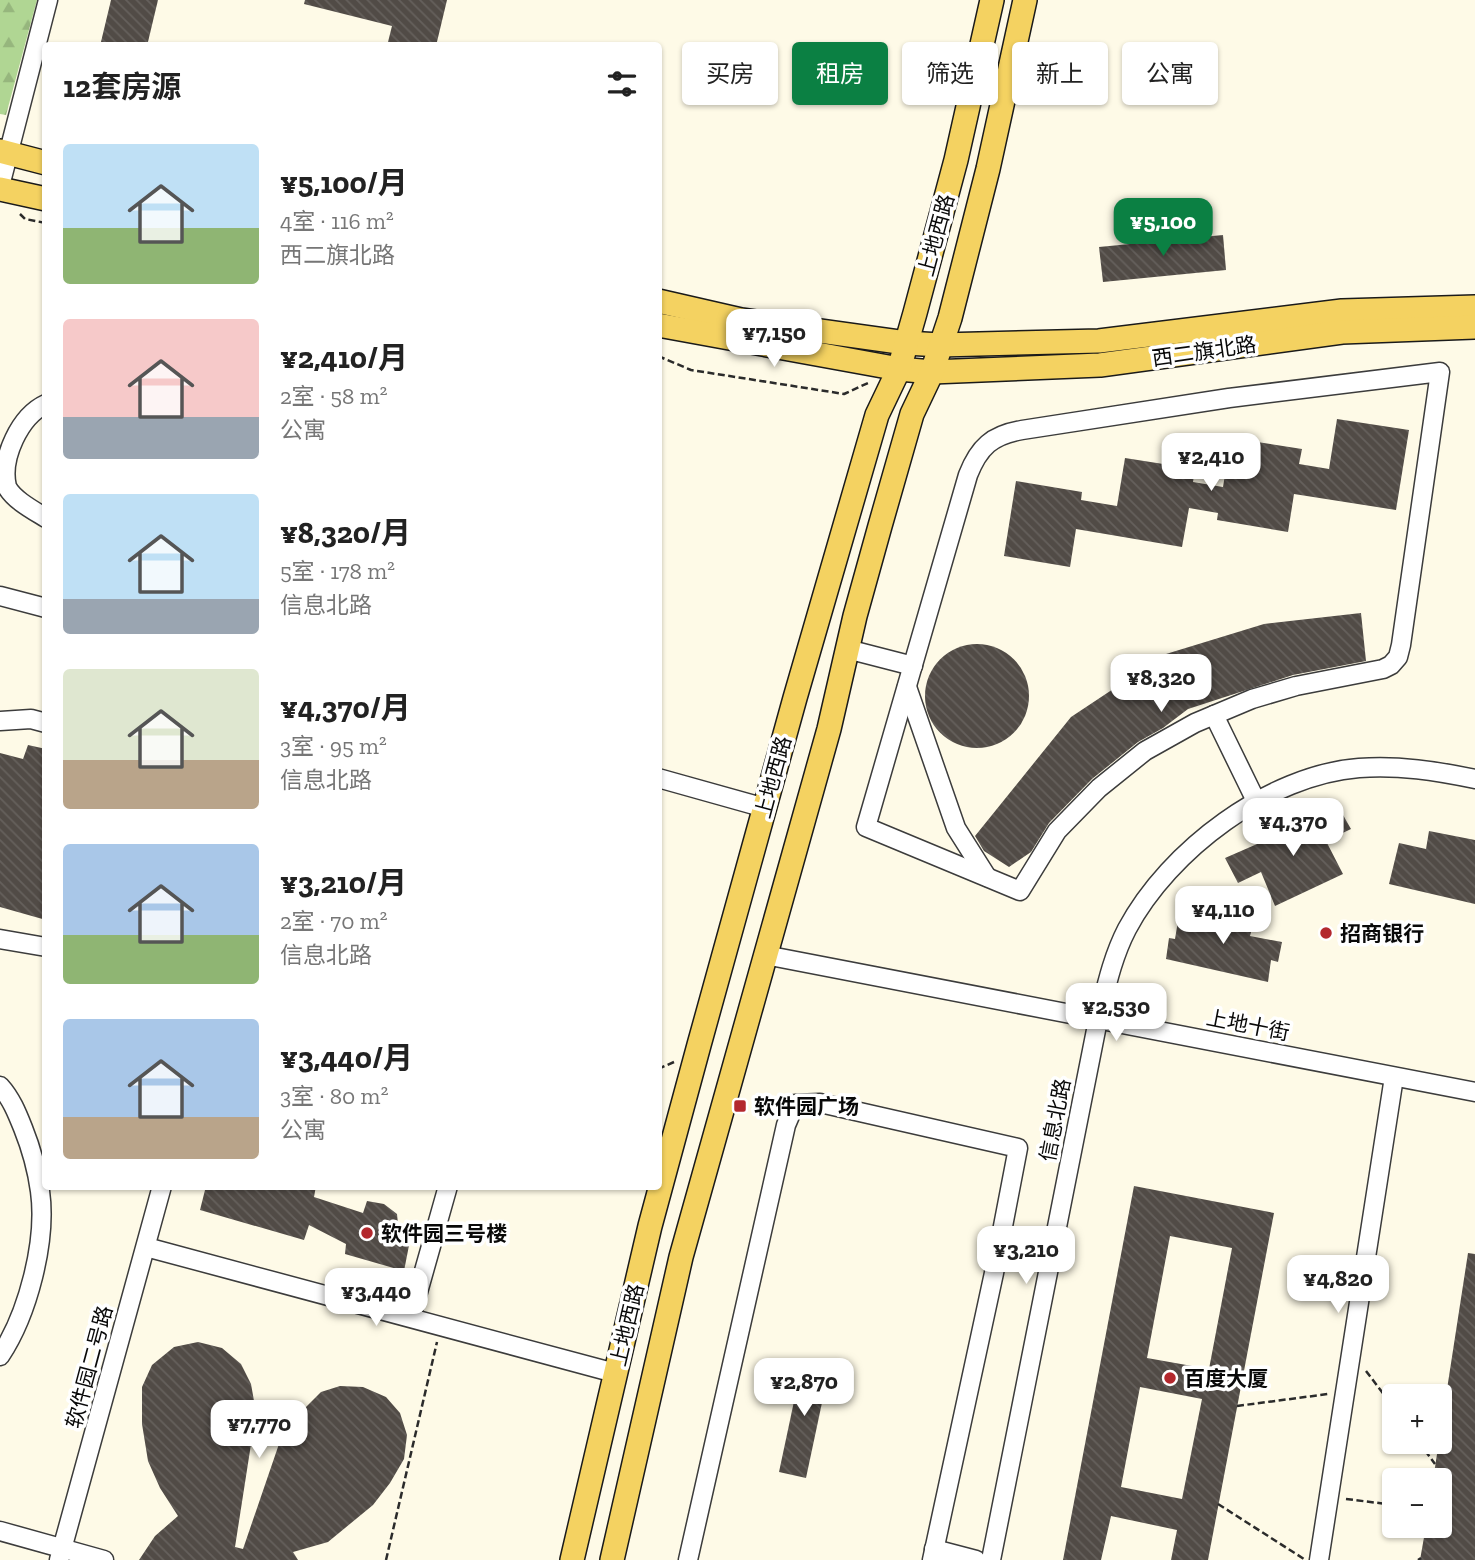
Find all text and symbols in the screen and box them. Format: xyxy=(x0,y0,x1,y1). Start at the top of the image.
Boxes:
chip: 买房 xyxy=(682,42,778,105)
chip: 租房 xyxy=(792,42,888,105)
chip: 筛选 xyxy=(902,42,998,105)
chip: 新上 xyxy=(1012,42,1108,105)
chip: 公寓 xyxy=(1122,42,1218,105)
icon: filters xyxy=(603,65,641,103)
text: 12套房源 xyxy=(63,69,181,105)
text: ¥5,100/月 xyxy=(280,165,408,201)
icon: home xyxy=(119,172,203,256)
street label: 上地西路 xyxy=(913,191,959,279)
pin: ¥5,100 xyxy=(1106,198,1220,258)
text: 4室 · 116 m² xyxy=(280,207,394,235)
text: ¥5,100 xyxy=(1130,207,1196,235)
text: 西二旗北路 xyxy=(280,241,395,269)
pin: ¥7,150 xyxy=(717,310,831,369)
text: ¥7,150 xyxy=(742,318,806,346)
street label: 西二旗北路 xyxy=(1150,331,1258,371)
text: ¥2,410/月 xyxy=(280,340,408,376)
icon: home xyxy=(119,347,203,431)
text: 2室 · 58 m² xyxy=(280,382,388,410)
text: 公寓 xyxy=(280,416,326,444)
pin: ¥2,410 xyxy=(1154,434,1268,493)
text: ¥2,410 xyxy=(1178,442,1244,470)
text: ¥8,320/月 xyxy=(280,515,411,551)
icon: home xyxy=(119,522,203,606)
text: 5室 · 178 m² xyxy=(280,557,395,585)
text: 信息北路 xyxy=(280,591,372,619)
pin: ¥8,320 xyxy=(1104,654,1218,714)
text: ¥8,320 xyxy=(1126,663,1196,691)
text: ¥4,370/月 xyxy=(280,690,411,726)
icon: home xyxy=(119,697,203,781)
text: 3室 · 95 m² xyxy=(280,732,387,760)
street label: 上地西路 xyxy=(750,733,796,821)
text: 信息北路 xyxy=(280,766,372,794)
pin: ¥4,370 xyxy=(1236,798,1350,858)
text: ¥4,370 xyxy=(1259,807,1327,835)
text: ¥3,210/月 xyxy=(280,865,407,901)
icon: home xyxy=(119,872,203,956)
pin: ¥4,110 xyxy=(1166,886,1280,946)
text: ¥4,110 xyxy=(1191,895,1255,923)
text: 2室 · 70 m² xyxy=(280,907,387,935)
place label: 招商银行 xyxy=(1340,921,1424,946)
marker: 招商银行 xyxy=(1318,925,1334,941)
text: 信息北路 xyxy=(280,941,372,969)
pin: ¥2,530 xyxy=(1059,984,1173,1043)
text: ¥2,530 xyxy=(1082,992,1150,1020)
street label: 上地十街 xyxy=(1204,1005,1292,1045)
text: ¥3,440/月 xyxy=(280,1040,413,1076)
icon: home xyxy=(119,1047,203,1131)
street label: 信息北路 xyxy=(1035,1076,1075,1164)
text: 3室 · 80 m² xyxy=(280,1082,388,1110)
place label: 软件园广场 xyxy=(754,1094,859,1119)
marker: 软件园广场 xyxy=(732,1098,748,1114)
text: 公寓 xyxy=(280,1116,326,1144)
place label: 软件园三号楼 xyxy=(381,1221,507,1246)
marker: 软件园三号楼 xyxy=(359,1225,375,1241)
pin: ¥3,210 xyxy=(969,1226,1083,1286)
text: ¥3,210 xyxy=(993,1235,1059,1263)
pin: ¥4,820 xyxy=(1281,1256,1395,1315)
text: ¥4,820 xyxy=(1303,1264,1373,1292)
pin: ¥3,440 xyxy=(319,1268,433,1328)
text: ¥3,440 xyxy=(341,1277,411,1305)
street label: 上地西路 xyxy=(605,1281,649,1369)
street label: 软件园二号路 xyxy=(61,1303,117,1431)
pin: ¥2,870 xyxy=(747,1358,861,1418)
place label: 百度大厦 xyxy=(1184,1366,1268,1391)
text: ¥2,870 xyxy=(770,1367,838,1395)
marker: 百度大厦 xyxy=(1162,1370,1178,1386)
map controls xyxy=(1382,1384,1452,1538)
button: + xyxy=(1382,1384,1452,1454)
pin: ¥7,770 xyxy=(202,1400,316,1460)
text: ¥7,770 xyxy=(227,1409,291,1437)
button: − xyxy=(1382,1468,1452,1538)

